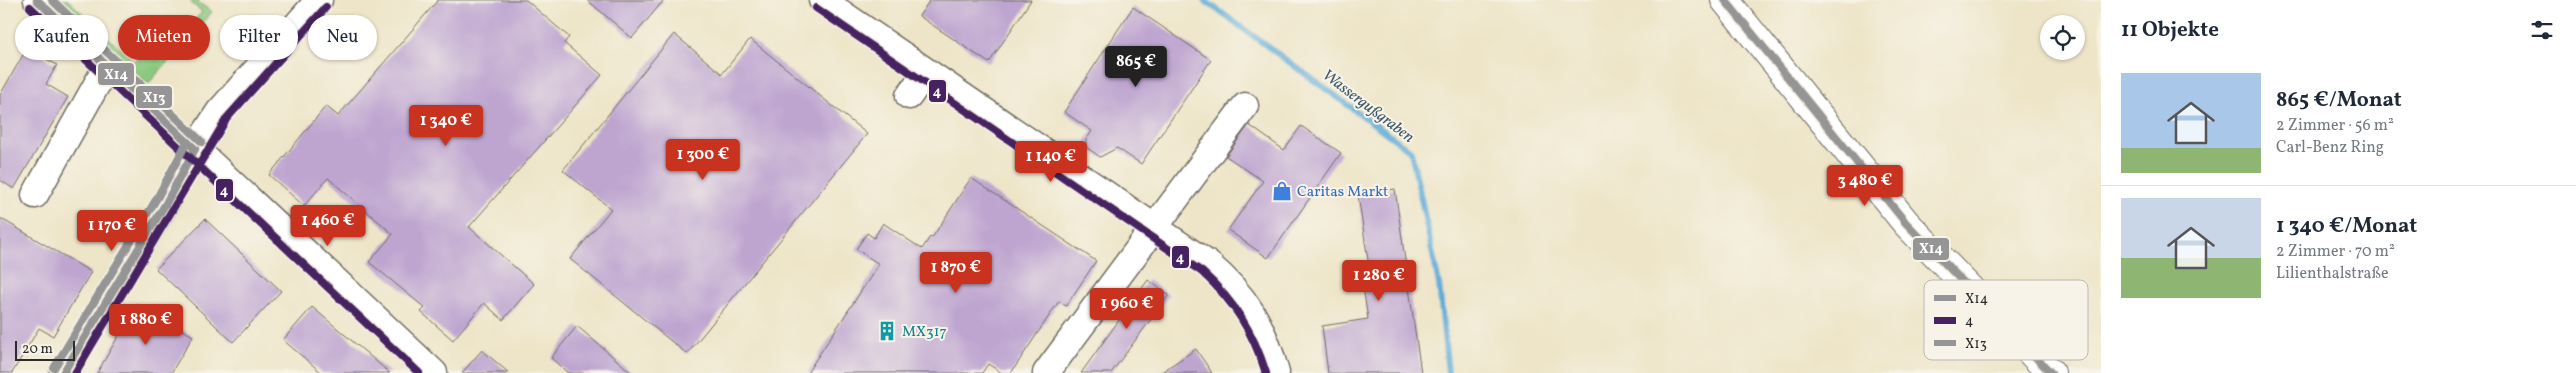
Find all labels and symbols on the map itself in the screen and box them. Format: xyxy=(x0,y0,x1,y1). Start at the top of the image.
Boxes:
pin: 865 € xyxy=(1101,46,1171,88)
line badge: X14 xyxy=(97,62,135,86)
water label: Wassergußgraben xyxy=(1317,65,1418,148)
text: X14 xyxy=(104,66,128,85)
line badge: 4 xyxy=(928,79,947,103)
text: 4 xyxy=(933,83,942,102)
line badge: X13 xyxy=(135,85,173,109)
text: X13 xyxy=(143,89,165,108)
pin: 1 340 € xyxy=(400,104,492,147)
pin: 1 300 € xyxy=(657,138,749,181)
pin: 1 140 € xyxy=(1005,140,1097,183)
pin: 3 480 € xyxy=(1819,164,1911,207)
line badge: 4 xyxy=(215,178,234,202)
shop icon: Caritas Markt xyxy=(1271,180,1293,202)
text: 4 xyxy=(220,182,229,201)
place label: Caritas Markt xyxy=(1297,182,1388,203)
pin: 1 460 € xyxy=(282,204,374,247)
pin: 1 170 € xyxy=(66,210,158,252)
line badge: X14 xyxy=(1912,237,1950,261)
text: X14 xyxy=(1919,240,1943,259)
line badge: 4 xyxy=(1171,245,1190,269)
text: 4 xyxy=(1176,249,1185,268)
pin: 1 870 € xyxy=(910,252,1002,294)
pin: 1 280 € xyxy=(1333,260,1425,302)
legend xyxy=(1924,280,2088,360)
pin: 1 960 € xyxy=(1081,288,1173,330)
text: X14 xyxy=(1965,290,1988,309)
pin: 1 880 € xyxy=(100,304,192,346)
text: 4 xyxy=(1965,312,1973,331)
building icon: MX317 xyxy=(876,320,898,342)
place label: MX317 xyxy=(902,322,947,343)
text: X13 xyxy=(1965,335,1987,354)
scale bar xyxy=(15,338,75,361)

